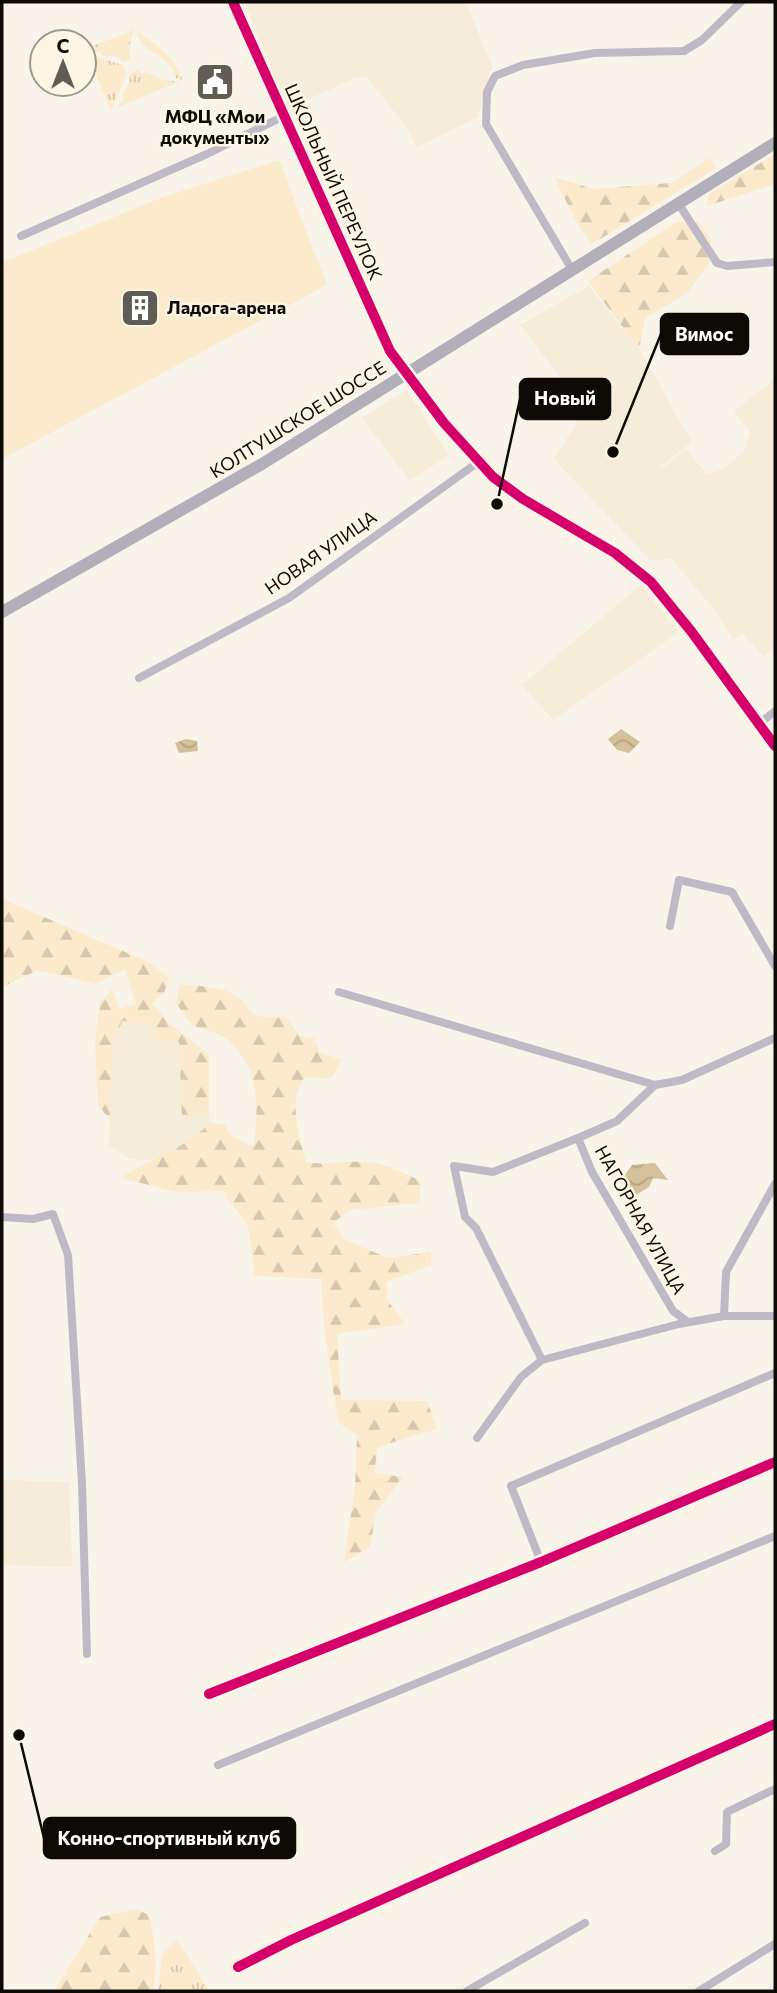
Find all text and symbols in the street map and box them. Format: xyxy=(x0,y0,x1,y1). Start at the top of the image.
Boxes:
north arrow xyxy=(28,28,98,98)
text: С xyxy=(57,34,70,57)
public building icon: МФЦ «Мои документы» xyxy=(194,61,236,103)
street label: ШКОЛЬНЫЙ ПЕРЕУЛОК xyxy=(281,80,387,283)
place label: МФЦ «Мои документы» xyxy=(160,105,270,148)
building icon: Ладога-арена xyxy=(119,287,161,329)
place label: Ладога-арена xyxy=(167,296,286,318)
callout: Вимос xyxy=(661,314,748,354)
text: Вимос xyxy=(675,322,733,345)
street label: КОЛТУШСКОЕ ШОССЕ xyxy=(205,356,390,482)
callout: Новый xyxy=(520,379,610,419)
text: Новый xyxy=(534,386,596,409)
street label: НОВАЯ УЛИЦА xyxy=(260,505,381,599)
street label: НАГОРНАЯ УЛИЦА xyxy=(591,1141,691,1298)
callout: Конно-спортивный клуб xyxy=(44,1818,295,1858)
text: Конно-спортивный клуб xyxy=(57,1826,281,1849)

